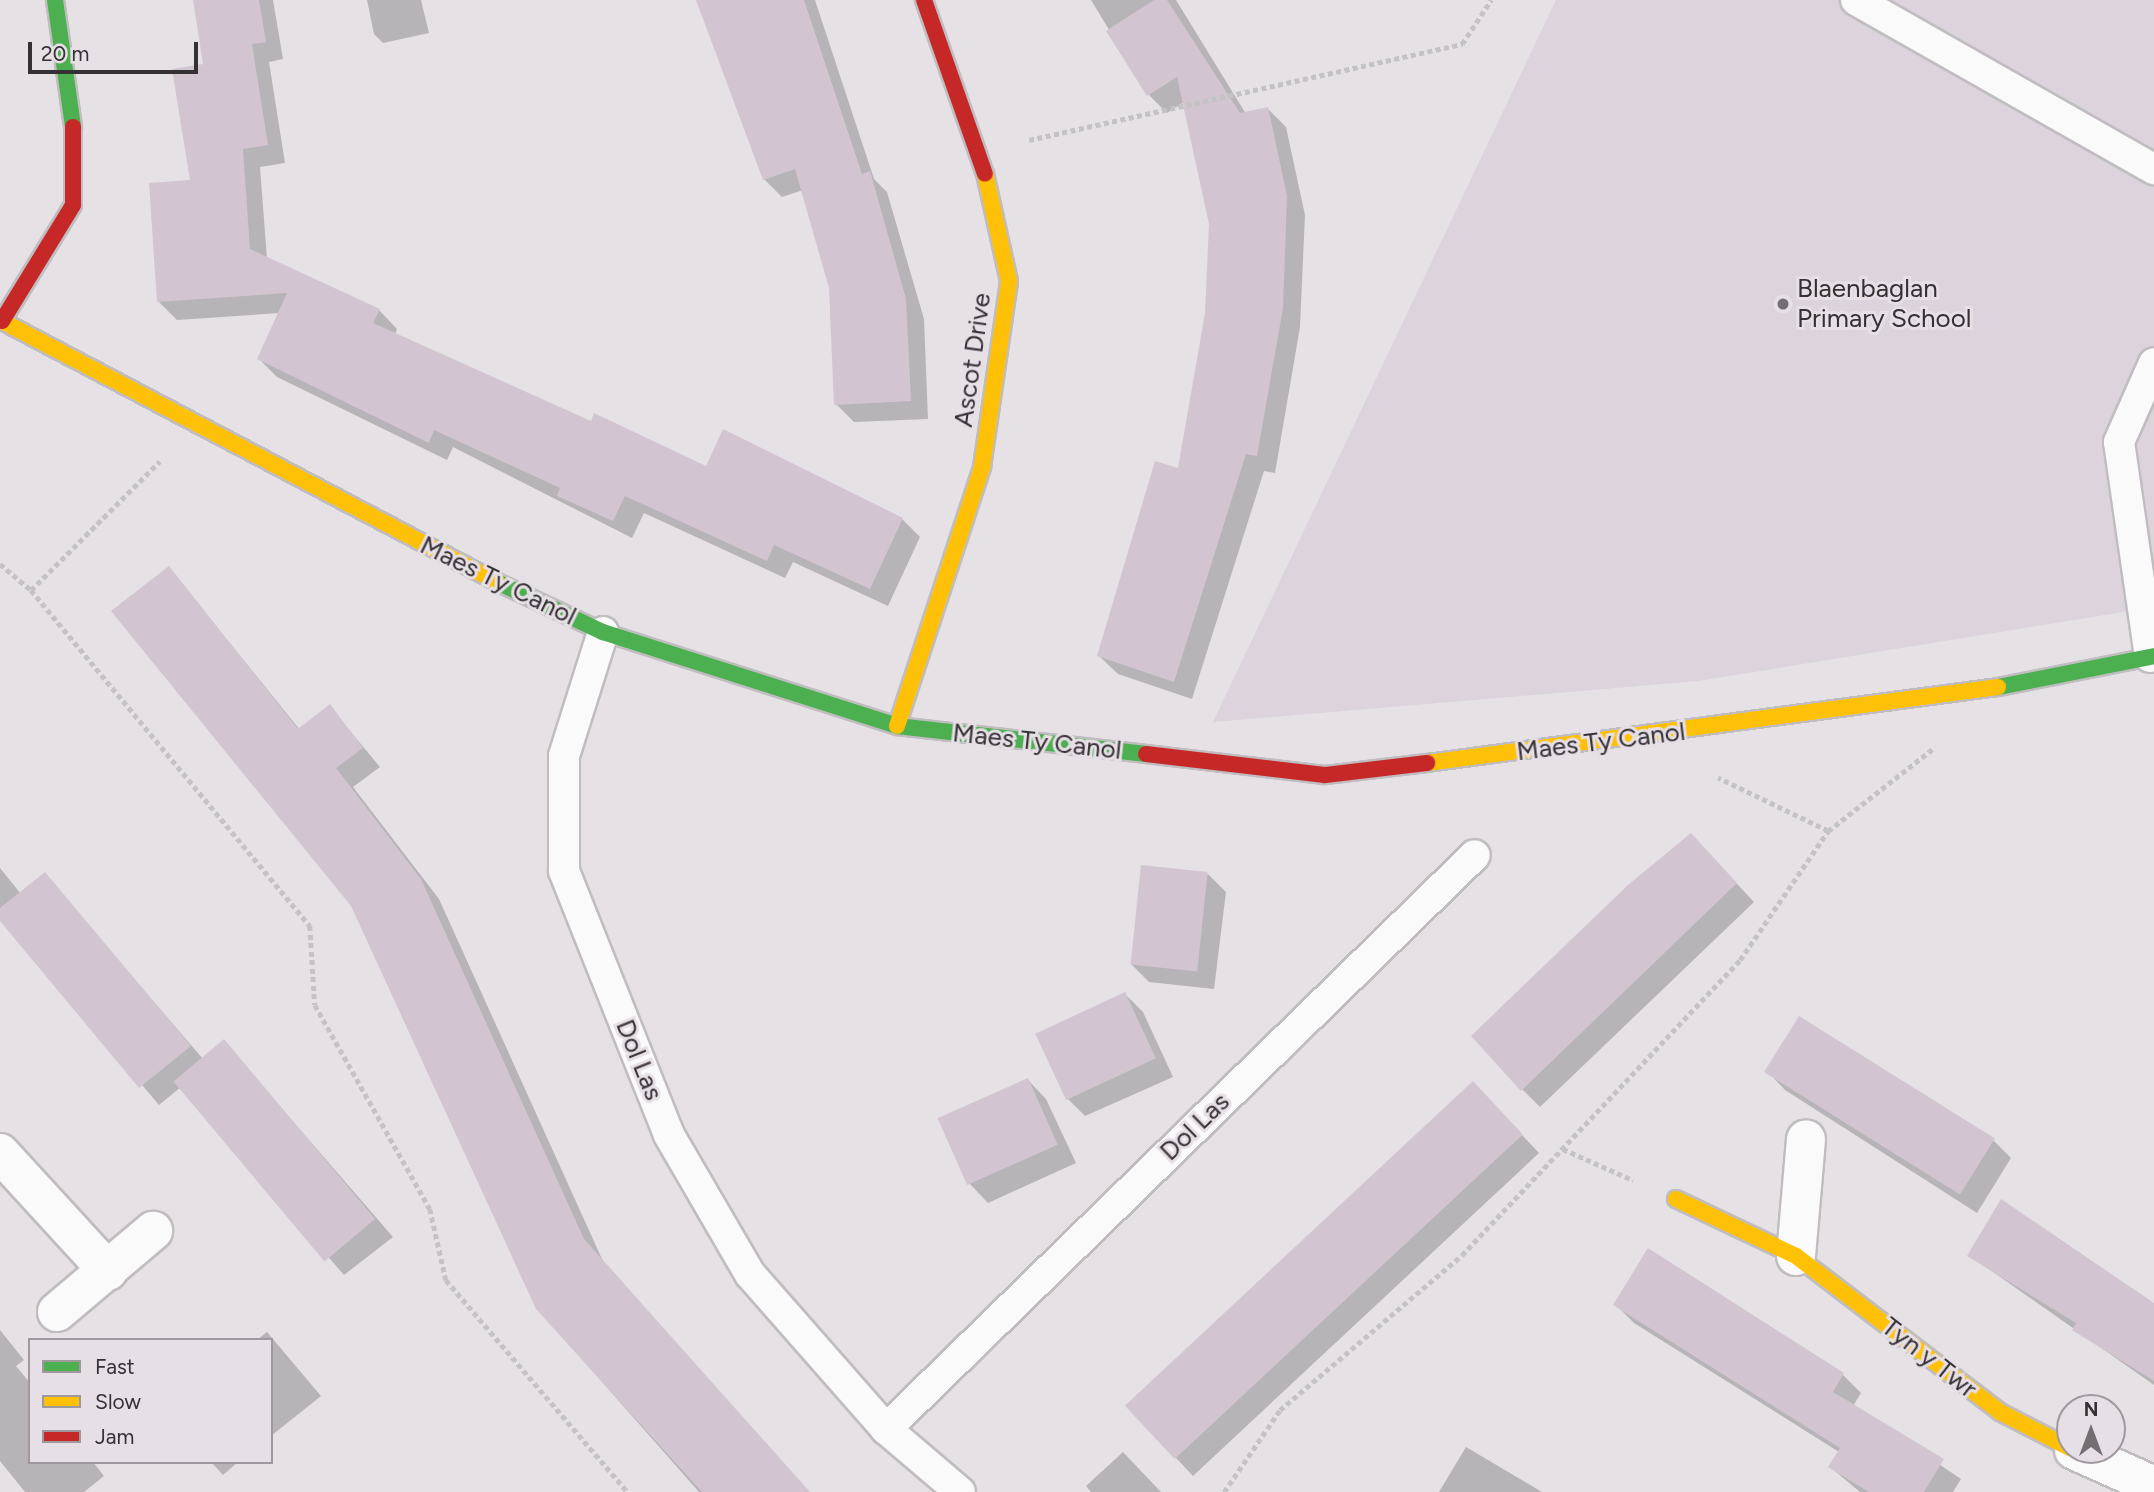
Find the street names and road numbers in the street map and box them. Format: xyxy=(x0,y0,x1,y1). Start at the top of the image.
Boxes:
street label: Ascot Drive xyxy=(948,291,998,429)
street label: Maes Ty Canol xyxy=(415,530,581,632)
street label: Maes Ty Canol xyxy=(1515,716,1687,768)
street label: Maes Ty Canol xyxy=(951,718,1123,766)
street label: Dol Las xyxy=(609,1015,669,1105)
street label: Dol Las xyxy=(1154,1087,1236,1167)
street label: Tyn y Twr xyxy=(1875,1311,1983,1405)

